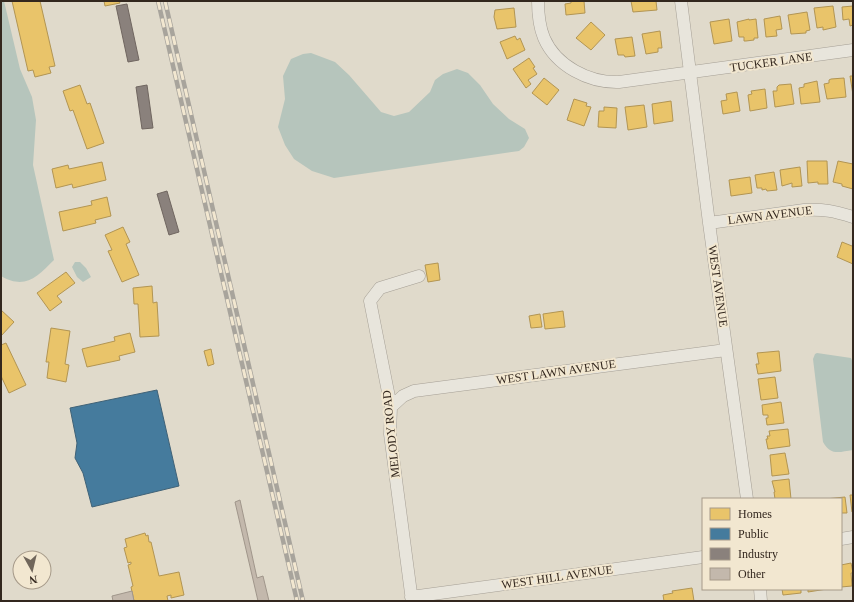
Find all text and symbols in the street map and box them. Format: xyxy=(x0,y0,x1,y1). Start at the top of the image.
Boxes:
street label: TUCKER LANE xyxy=(729,49,813,75)
street label: LAWN AVENUE xyxy=(727,203,813,227)
street label: WEST AVENUE xyxy=(705,244,731,328)
street label: WEST LAWN AVENUE xyxy=(495,357,617,387)
street label: MELODY ROAD xyxy=(379,389,403,478)
legend xyxy=(702,498,842,590)
text: Homes xyxy=(738,507,772,521)
text: Public xyxy=(738,527,769,541)
text: Industry xyxy=(738,547,778,561)
north arrow xyxy=(12,550,52,590)
street label: WEST HILL AVENUE xyxy=(500,562,614,592)
text: Other xyxy=(738,567,765,581)
text: N xyxy=(29,573,38,586)

